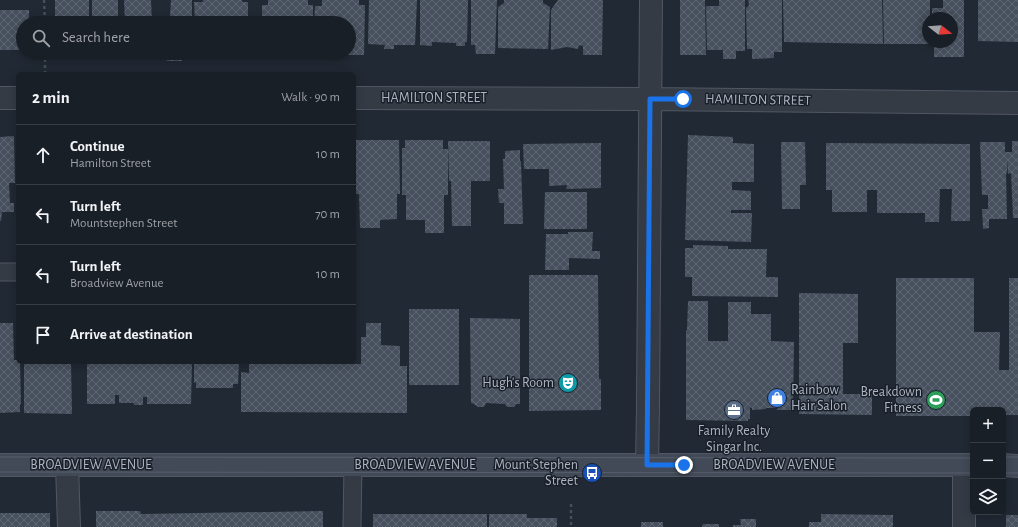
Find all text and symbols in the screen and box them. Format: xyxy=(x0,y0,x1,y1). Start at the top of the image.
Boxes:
north arrow xyxy=(922,12,958,48)
search box xyxy=(16,16,356,60)
icon: search xyxy=(30,27,52,49)
text: Search here xyxy=(62,30,130,45)
text: 2 min xyxy=(32,89,70,106)
route start xyxy=(674,90,692,108)
text: Walk · 90 m xyxy=(281,91,340,104)
street label: HAMILTON STREET xyxy=(381,91,487,105)
street label: HAMILTON STREET xyxy=(705,92,811,108)
text: Continue xyxy=(70,139,125,154)
icon: ahead xyxy=(32,144,54,166)
text: 10 m xyxy=(316,148,340,161)
text: Hamilton Street xyxy=(70,157,151,170)
text: Turn left xyxy=(70,199,121,214)
icon: left xyxy=(32,204,54,226)
text: 70 m xyxy=(315,208,340,221)
text: Mountstephen Street xyxy=(70,217,177,230)
text: Turn left xyxy=(70,259,121,274)
icon: left xyxy=(32,264,54,286)
text: 10 m xyxy=(316,268,340,281)
text: Broadview Avenue xyxy=(70,277,164,290)
icon: arrive xyxy=(32,324,54,346)
text: Arrive at destination xyxy=(70,327,193,342)
theatre icon: Hugh's Room xyxy=(557,372,579,394)
place label: Hugh's Room xyxy=(482,376,554,390)
place label: Rainbow Hair Salon xyxy=(791,383,847,413)
place label: Breakdown Fitness xyxy=(860,385,922,415)
shop icon: Rainbow Hair Salon xyxy=(766,387,788,409)
sports icon: Breakdown Fitness xyxy=(925,389,947,411)
office icon: Family Realty Singar Inc. xyxy=(723,399,745,421)
map controls xyxy=(970,407,1006,515)
button: + xyxy=(970,407,1006,443)
place label: Family Realty Singar Inc. xyxy=(698,424,770,454)
button: − xyxy=(970,443,1006,479)
route end xyxy=(675,456,693,474)
street label: BROADVIEW AVENUE xyxy=(30,458,152,472)
street label: BROADVIEW AVENUE xyxy=(354,458,476,472)
place label: Mount Stephen Street xyxy=(494,458,579,488)
street label: BROADVIEW AVENUE xyxy=(713,458,835,472)
bus stop icon: Mount Stephen Street xyxy=(581,462,603,484)
button: layers xyxy=(970,479,1006,515)

